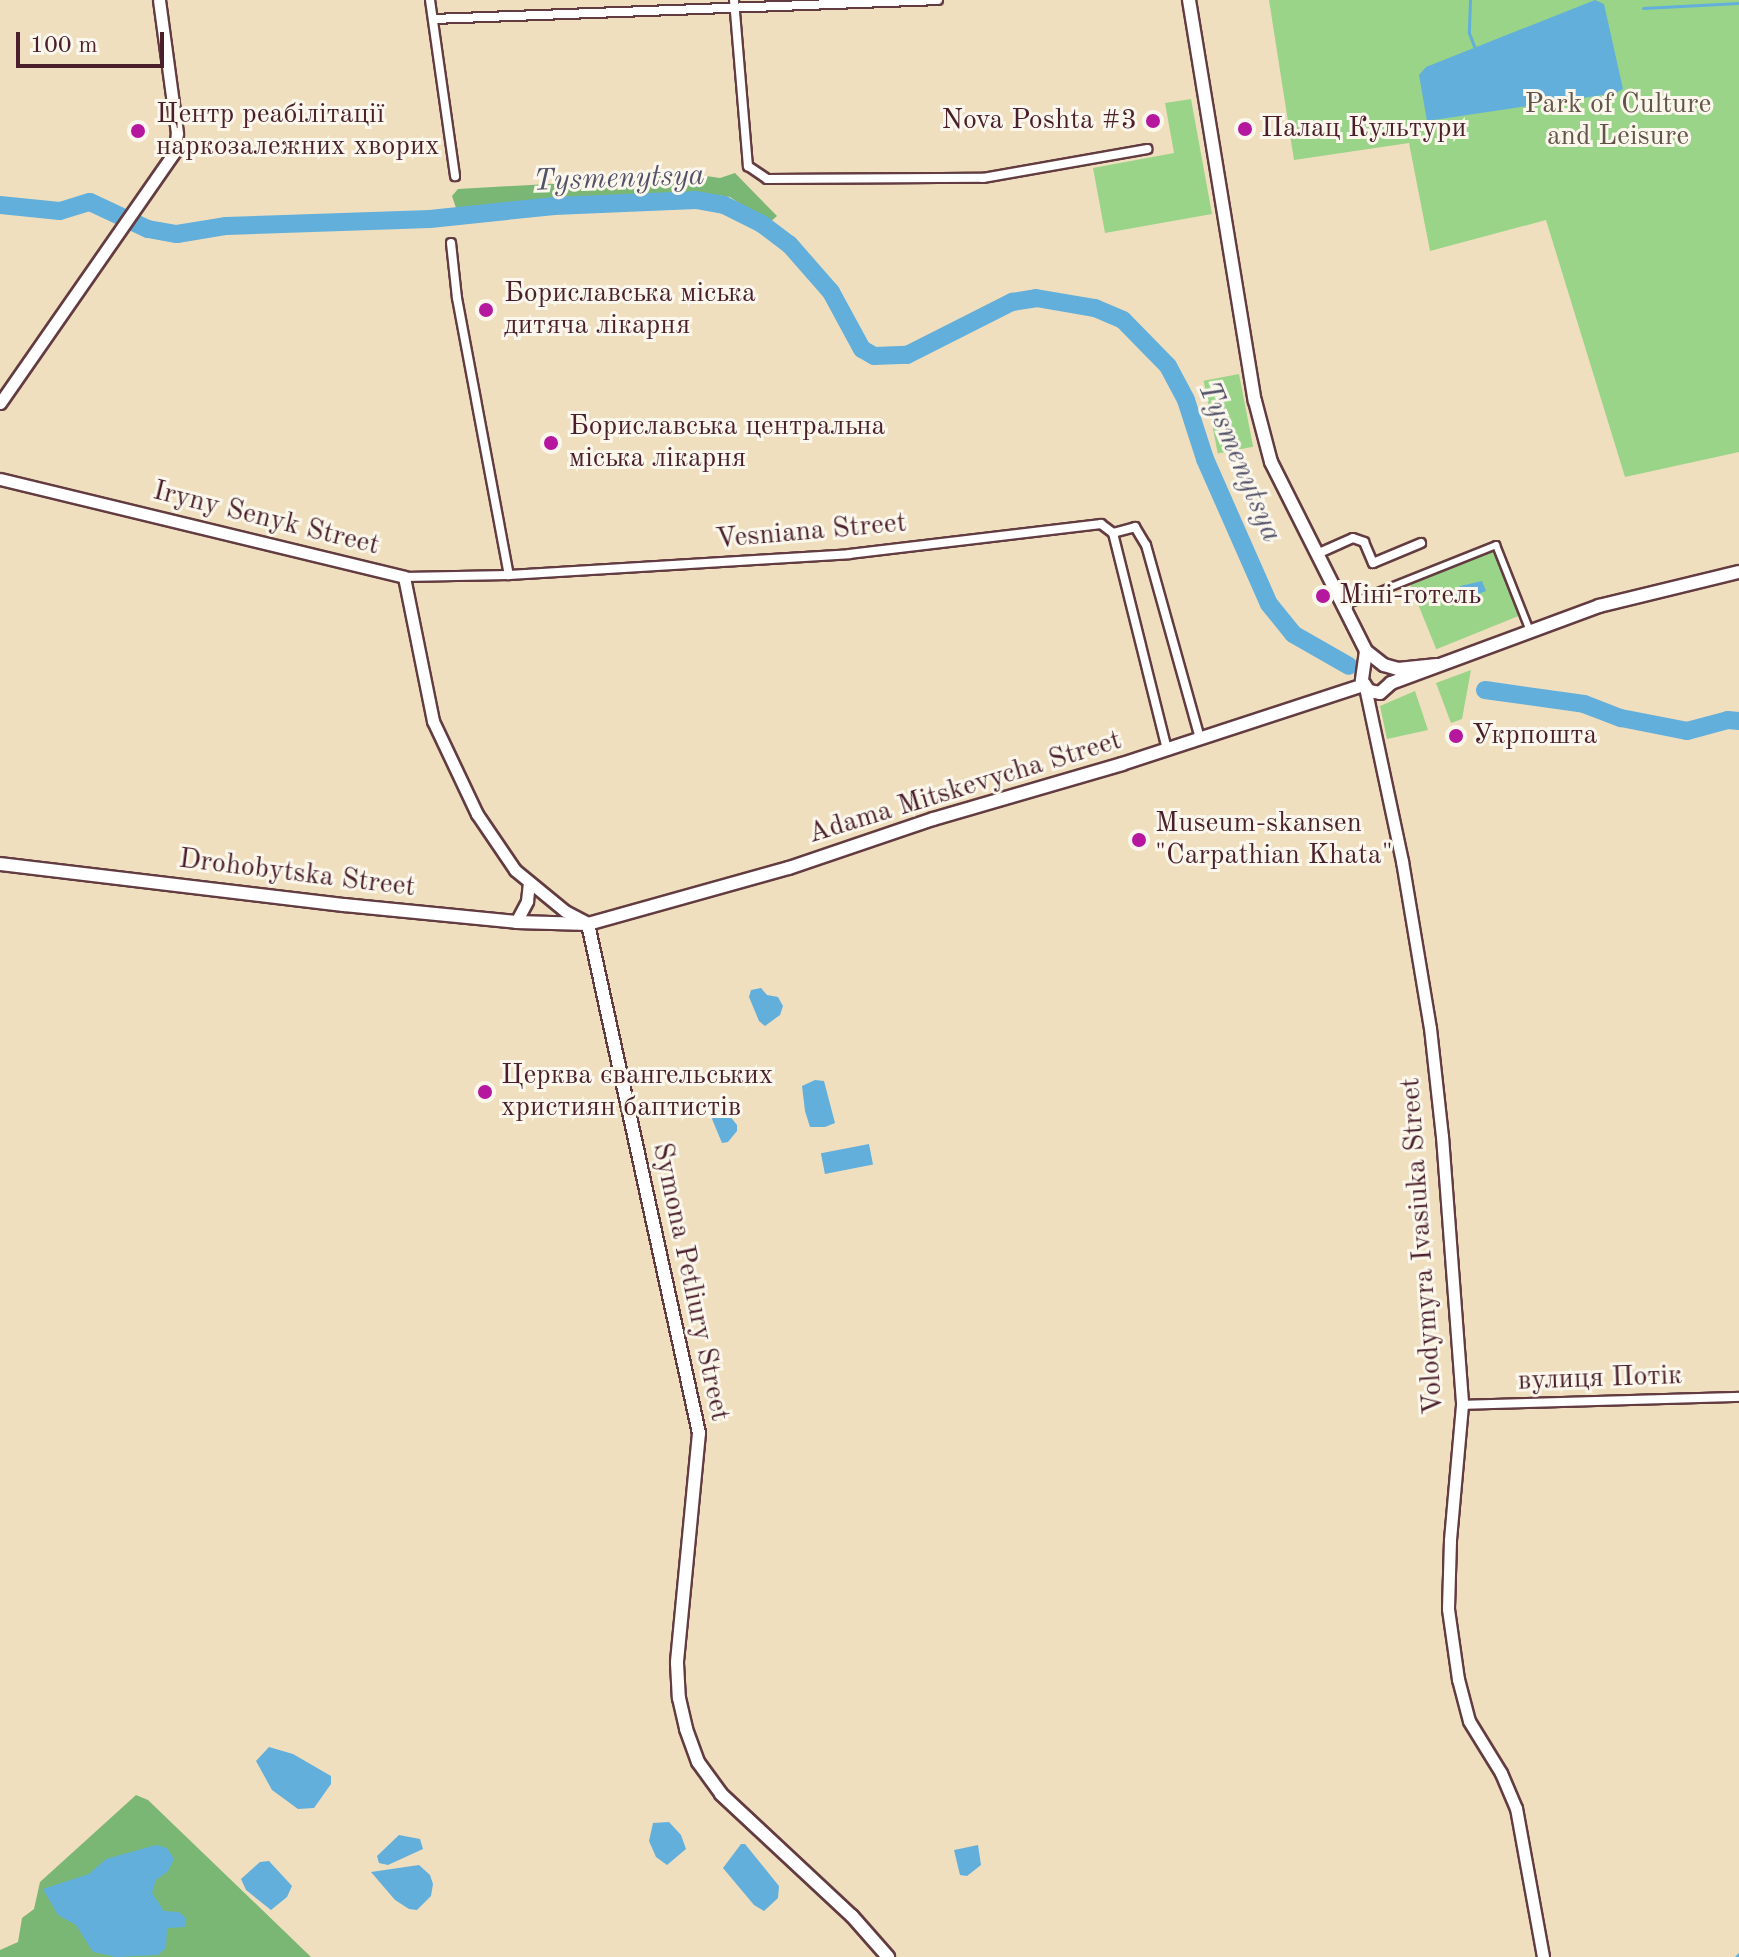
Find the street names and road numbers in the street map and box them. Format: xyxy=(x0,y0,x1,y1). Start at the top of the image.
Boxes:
street label: Iryny Senyk Street xyxy=(149,475,383,563)
street label: Vesniana Street xyxy=(714,507,908,557)
street label: Adama Mitskevycha Street xyxy=(804,724,1126,852)
street label: Drohobytska Street xyxy=(177,843,417,905)
street label: Volodymyra Ivasiuka Street xyxy=(1394,1076,1452,1416)
street label: Symona Petliury Street xyxy=(644,1140,736,1424)
street label: вулиця Потік xyxy=(1517,1359,1683,1399)

